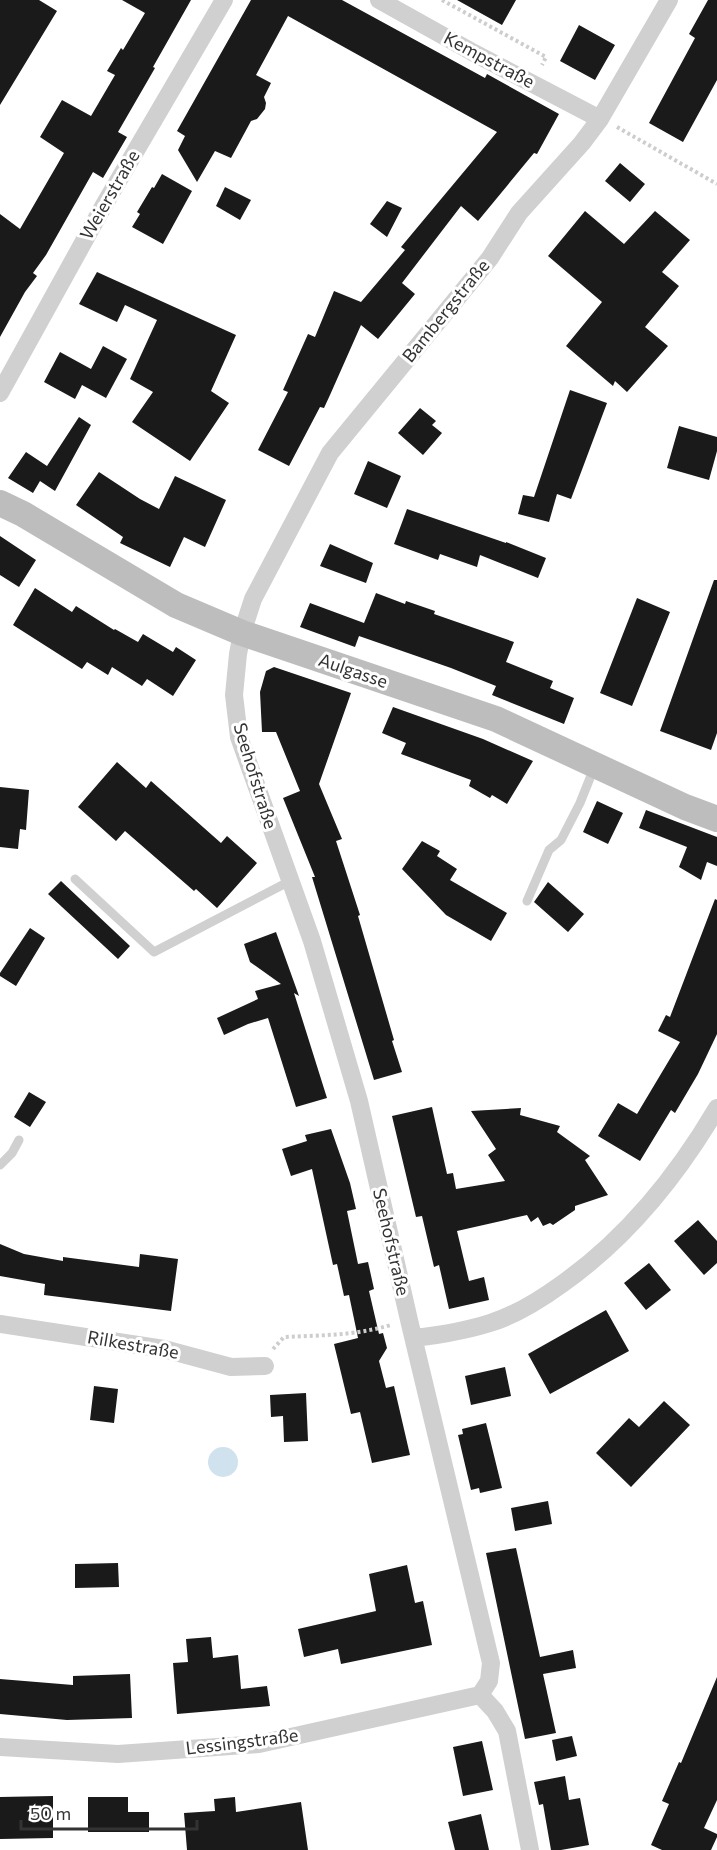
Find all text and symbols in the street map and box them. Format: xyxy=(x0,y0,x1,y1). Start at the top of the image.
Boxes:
street label: Kempstraße xyxy=(440,26,539,92)
street label: Weierstraße xyxy=(75,146,144,243)
street label: Bambergstraße xyxy=(397,254,493,366)
street label: Aulgasse xyxy=(316,648,391,692)
street label: Seehofstraße xyxy=(229,720,283,831)
street label: Seehofstraße xyxy=(369,1186,415,1298)
street label: Rilkestraße xyxy=(86,1325,181,1363)
street label: Lessingstraße xyxy=(184,1723,299,1759)
scale bar xyxy=(21,1793,196,1831)
text: 50 m xyxy=(30,1802,71,1824)

